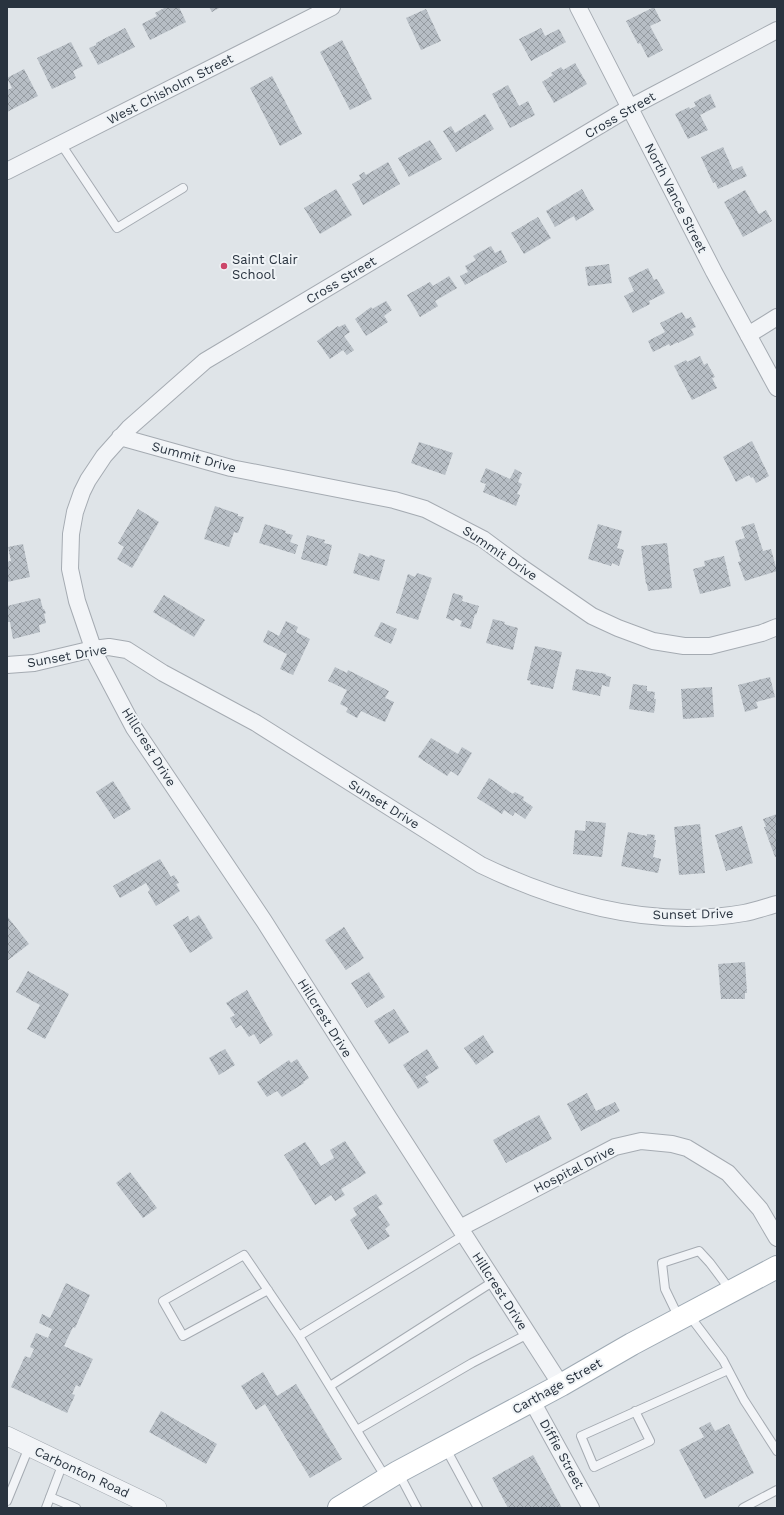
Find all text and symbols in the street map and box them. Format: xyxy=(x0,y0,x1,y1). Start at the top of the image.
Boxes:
street label: West Chisholm Street xyxy=(105,50,236,127)
street label: Cross Street xyxy=(582,88,658,141)
street label: North Vance Street xyxy=(642,141,710,256)
place label: Saint Clair School xyxy=(232,252,298,282)
street label: Cross Street xyxy=(303,253,379,307)
marker: Saint Clair School xyxy=(219,261,229,271)
street label: Summit Drive xyxy=(150,439,238,475)
street label: Summit Drive xyxy=(460,523,540,583)
street label: Sunset Drive xyxy=(26,642,108,670)
street label: Hillcrest Drive xyxy=(119,705,179,789)
street label: Sunset Drive xyxy=(346,776,422,832)
street label: Sunset Drive xyxy=(653,906,733,922)
street label: Hillcrest Drive xyxy=(295,976,355,1060)
street label: Hospital Drive xyxy=(531,1142,617,1196)
street label: Hillcrest Drive xyxy=(469,1249,531,1333)
street label: Carthage Street xyxy=(510,1355,605,1417)
street label: Diffie Street xyxy=(537,1416,588,1492)
street label: Carbonton Road xyxy=(32,1443,132,1501)

